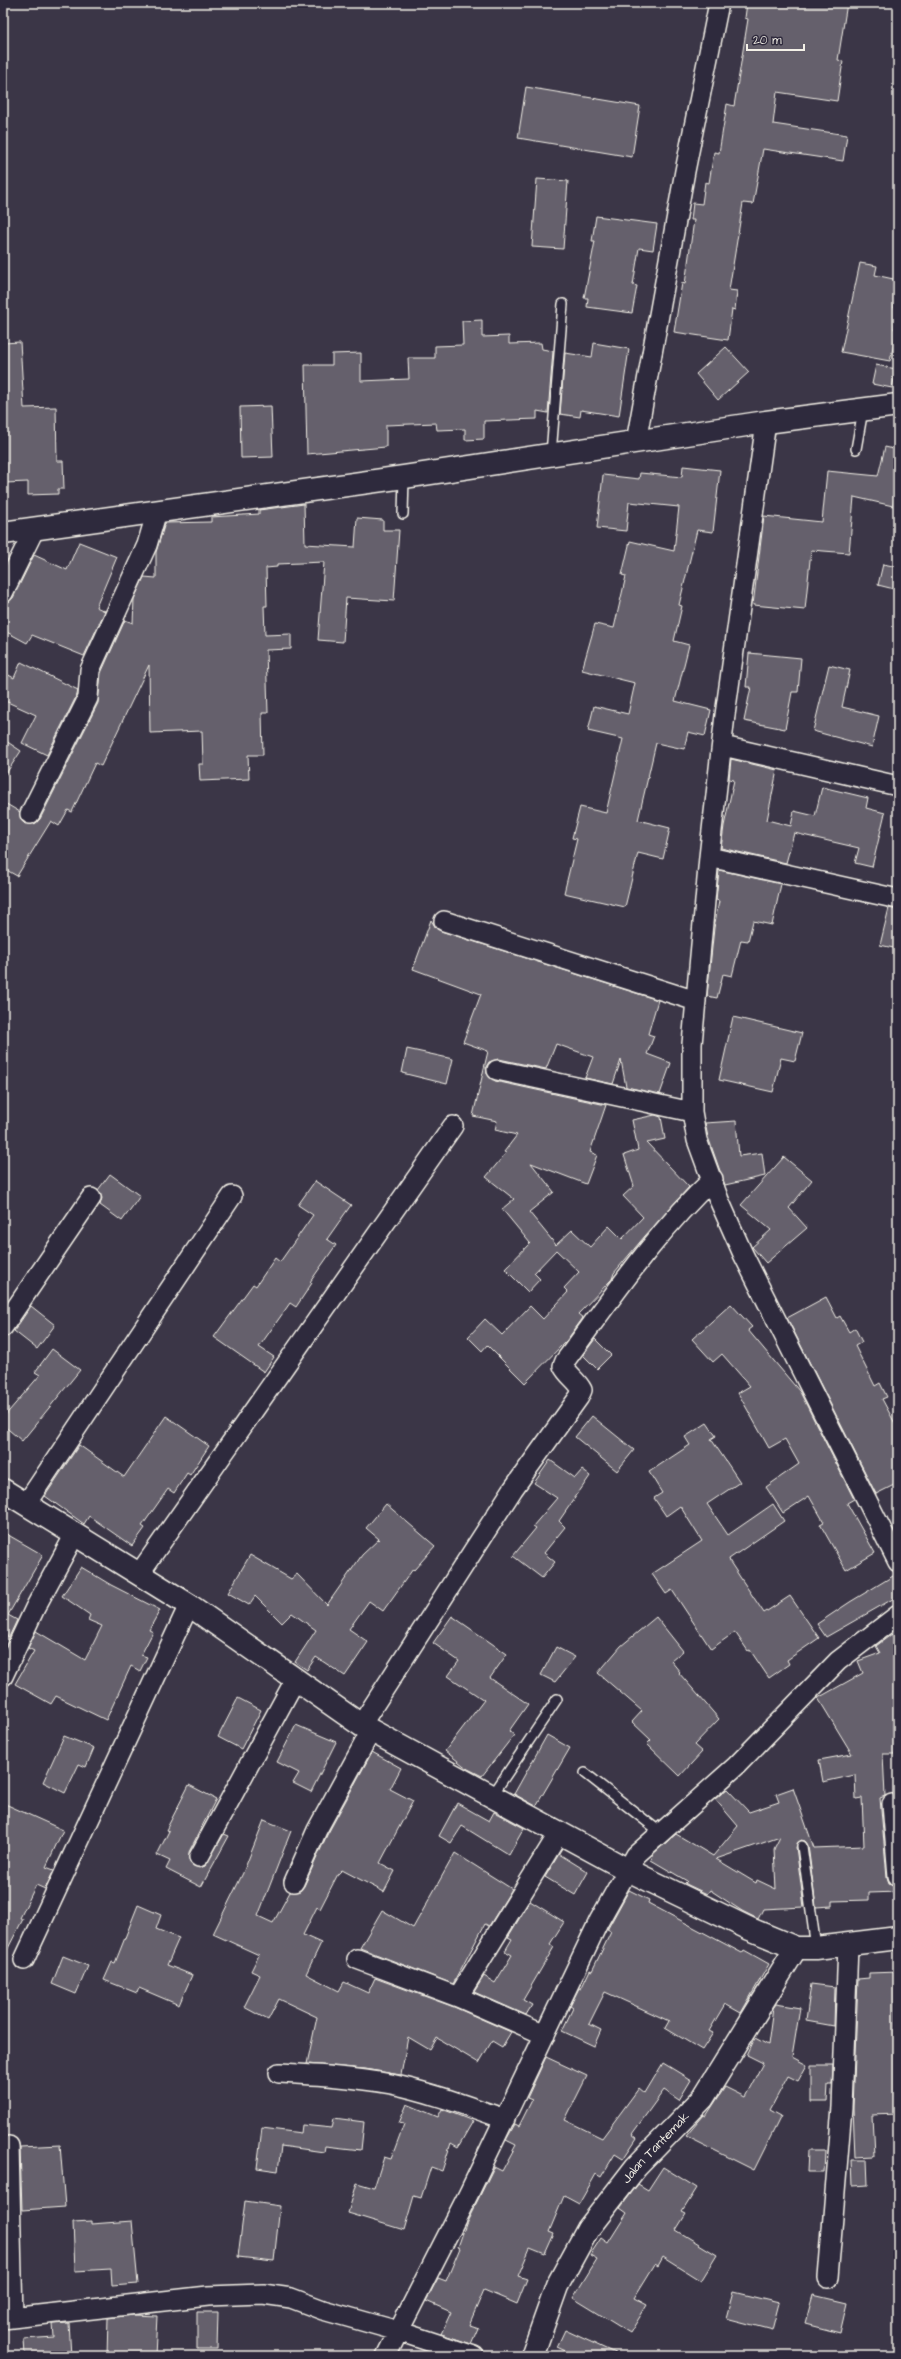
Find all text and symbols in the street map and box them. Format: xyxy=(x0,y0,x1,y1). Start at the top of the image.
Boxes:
scale bar xyxy=(747,26,804,52)
text: 20 m xyxy=(753,32,782,49)
street label: Jalan Tantemak xyxy=(617,2108,694,2187)

